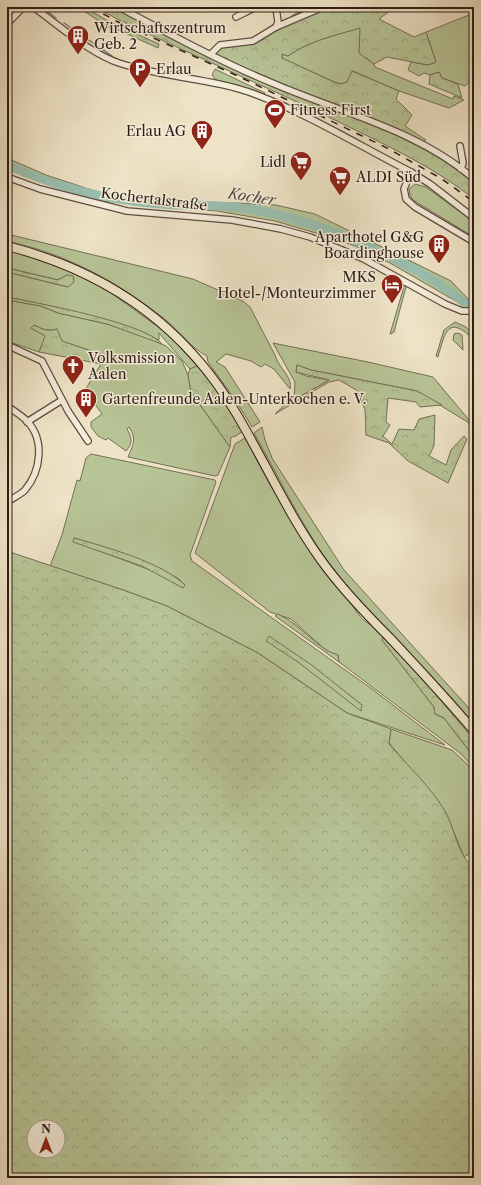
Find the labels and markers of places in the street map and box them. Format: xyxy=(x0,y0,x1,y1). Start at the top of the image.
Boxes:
place label: Wirtschaftszentrum Geb. 2 xyxy=(93,19,226,53)
building icon: Wirtschaftszentrum Geb. 2 xyxy=(65,23,91,56)
parking icon: Erlau xyxy=(127,56,153,89)
place label: Erlau xyxy=(156,60,192,78)
sports icon: Fitness First xyxy=(262,97,288,130)
place label: Fitness First xyxy=(290,101,371,119)
building icon: Erlau AG xyxy=(189,118,215,151)
place label: Erlau AG xyxy=(126,122,186,140)
supermarket icon: Lidl xyxy=(288,149,314,182)
place label: Lidl xyxy=(260,153,286,171)
supermarket icon: ALDI Süd xyxy=(327,164,353,197)
place label: ALDI Süd xyxy=(355,168,422,186)
place label: Aparthotel G&G Boardinghouse xyxy=(314,228,424,262)
building icon: Aparthotel G&G Boardinghouse xyxy=(426,232,452,265)
place label: MKS Hotel-/Monteurzimmer xyxy=(218,268,376,302)
hotel icon: MKS Hotel-/Monteurzimmer xyxy=(379,272,405,305)
place label: Volksmission Aalen xyxy=(87,349,175,383)
church icon: Volksmission Aalen xyxy=(60,353,86,386)
building icon: Gartenfreunde Aalen-Unterkochen e. V. xyxy=(73,386,99,419)
place label: Gartenfreunde Aalen-Unterkochen e. V. xyxy=(102,390,366,408)

